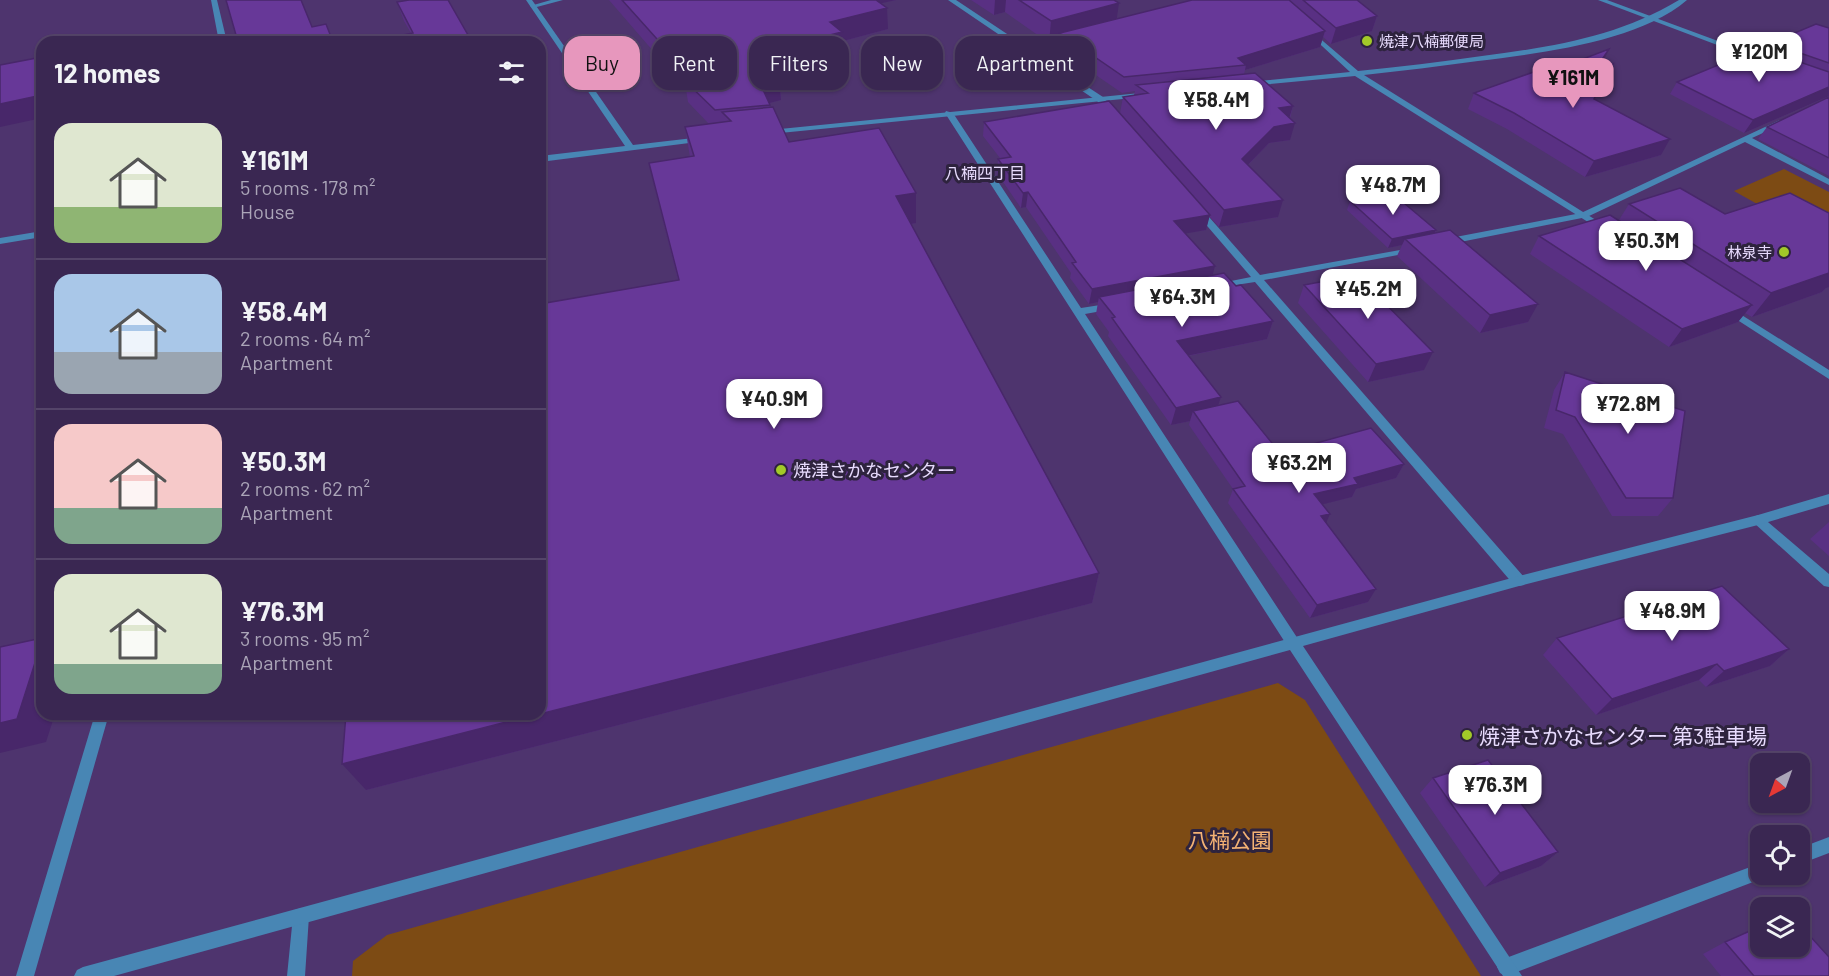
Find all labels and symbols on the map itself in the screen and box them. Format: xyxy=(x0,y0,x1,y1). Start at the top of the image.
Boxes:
place label: 焼津八楠郵便局 xyxy=(1379,32,1484,50)
pin: ¥120M xyxy=(1717,32,1801,83)
marker: 焼津八楠郵便局 xyxy=(1360,34,1374,48)
pin: ¥161M xyxy=(1531,58,1615,109)
pin: ¥58.4M xyxy=(1167,80,1265,131)
district label: 八楠四丁目 xyxy=(945,163,1025,182)
pin: ¥48.7M xyxy=(1344,165,1442,216)
pin: ¥50.3M xyxy=(1597,221,1695,272)
place label: 林泉寺 xyxy=(1727,243,1772,261)
marker: 林泉寺 xyxy=(1777,245,1791,259)
pin: ¥45.2M xyxy=(1319,269,1417,320)
pin: ¥64.3M xyxy=(1133,277,1231,328)
pin: ¥40.9M xyxy=(725,379,823,430)
pin: ¥72.8M xyxy=(1579,384,1677,435)
pin: ¥63.2M xyxy=(1250,443,1348,494)
place label: 焼津さかなセンター xyxy=(793,459,955,481)
marker: 焼津さかなセンター xyxy=(774,463,788,477)
pin: ¥48.9M xyxy=(1623,591,1721,642)
place label: 焼津さかなセンター 第3駐車場 xyxy=(1479,723,1767,748)
marker: 焼津さかなセンター 第3駐車場 xyxy=(1460,728,1474,742)
north arrow xyxy=(1750,753,1810,813)
pin: ¥76.3M xyxy=(1446,765,1544,816)
park label: 八楠公園 xyxy=(1188,827,1272,852)

